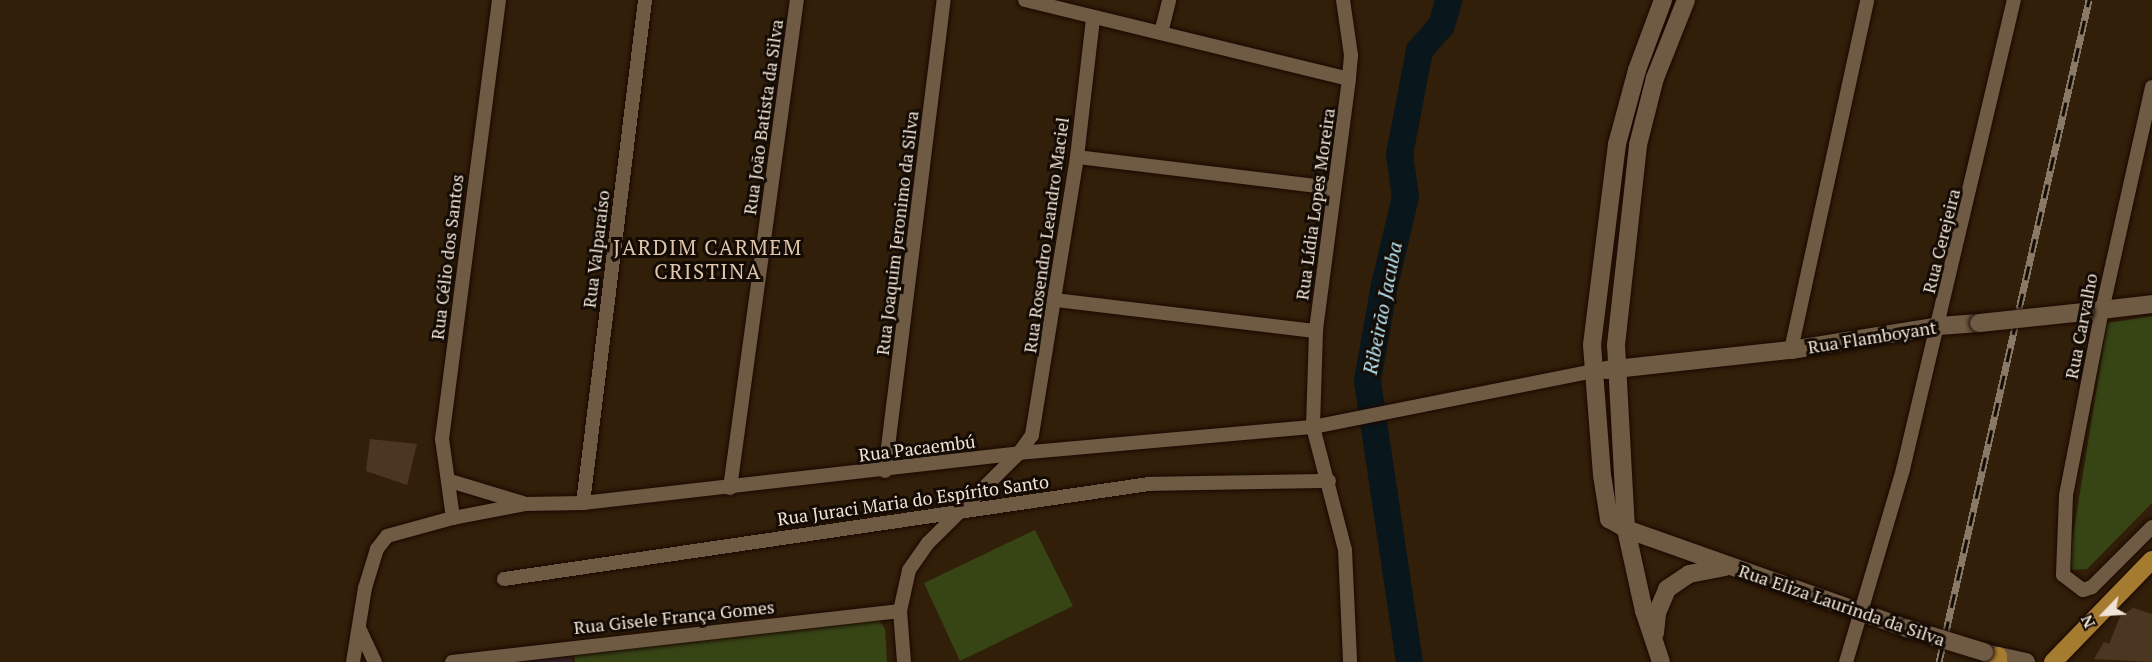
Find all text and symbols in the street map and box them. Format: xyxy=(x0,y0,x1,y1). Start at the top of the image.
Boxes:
street label: Rua João Batista da Silva xyxy=(739,18,787,216)
street label: Rua Lídia Lopes Moreira xyxy=(1291,107,1339,301)
street label: Rua Joaquim Jeronimo da Silva xyxy=(871,110,923,356)
street label: Rua Rosendro Leandro Maciel xyxy=(1019,116,1073,354)
street label: Rua Célio dos Santos xyxy=(426,173,468,341)
street label: Rua Cerejeira xyxy=(1918,186,1964,296)
street label: Rua Valparaíso xyxy=(578,189,614,309)
district label: JARDIM CARMEM CRISTINA xyxy=(613,234,803,284)
water label: Ribeirão Jacuba xyxy=(1357,240,1407,376)
street label: Rua Carvalho xyxy=(2060,271,2102,381)
street label: Rua Flamboyant xyxy=(1806,316,1938,358)
street label: Rua Pacaembú xyxy=(857,430,977,466)
street label: Rua Juraci Maria do Espírito Santo xyxy=(776,470,1050,530)
street label: Rua Eliza Laurinda da Silva xyxy=(1736,560,1948,650)
north arrow xyxy=(2074,584,2134,644)
street label: Rua Gisele França Gomes xyxy=(573,596,775,638)
text: N xyxy=(2075,611,2100,632)

